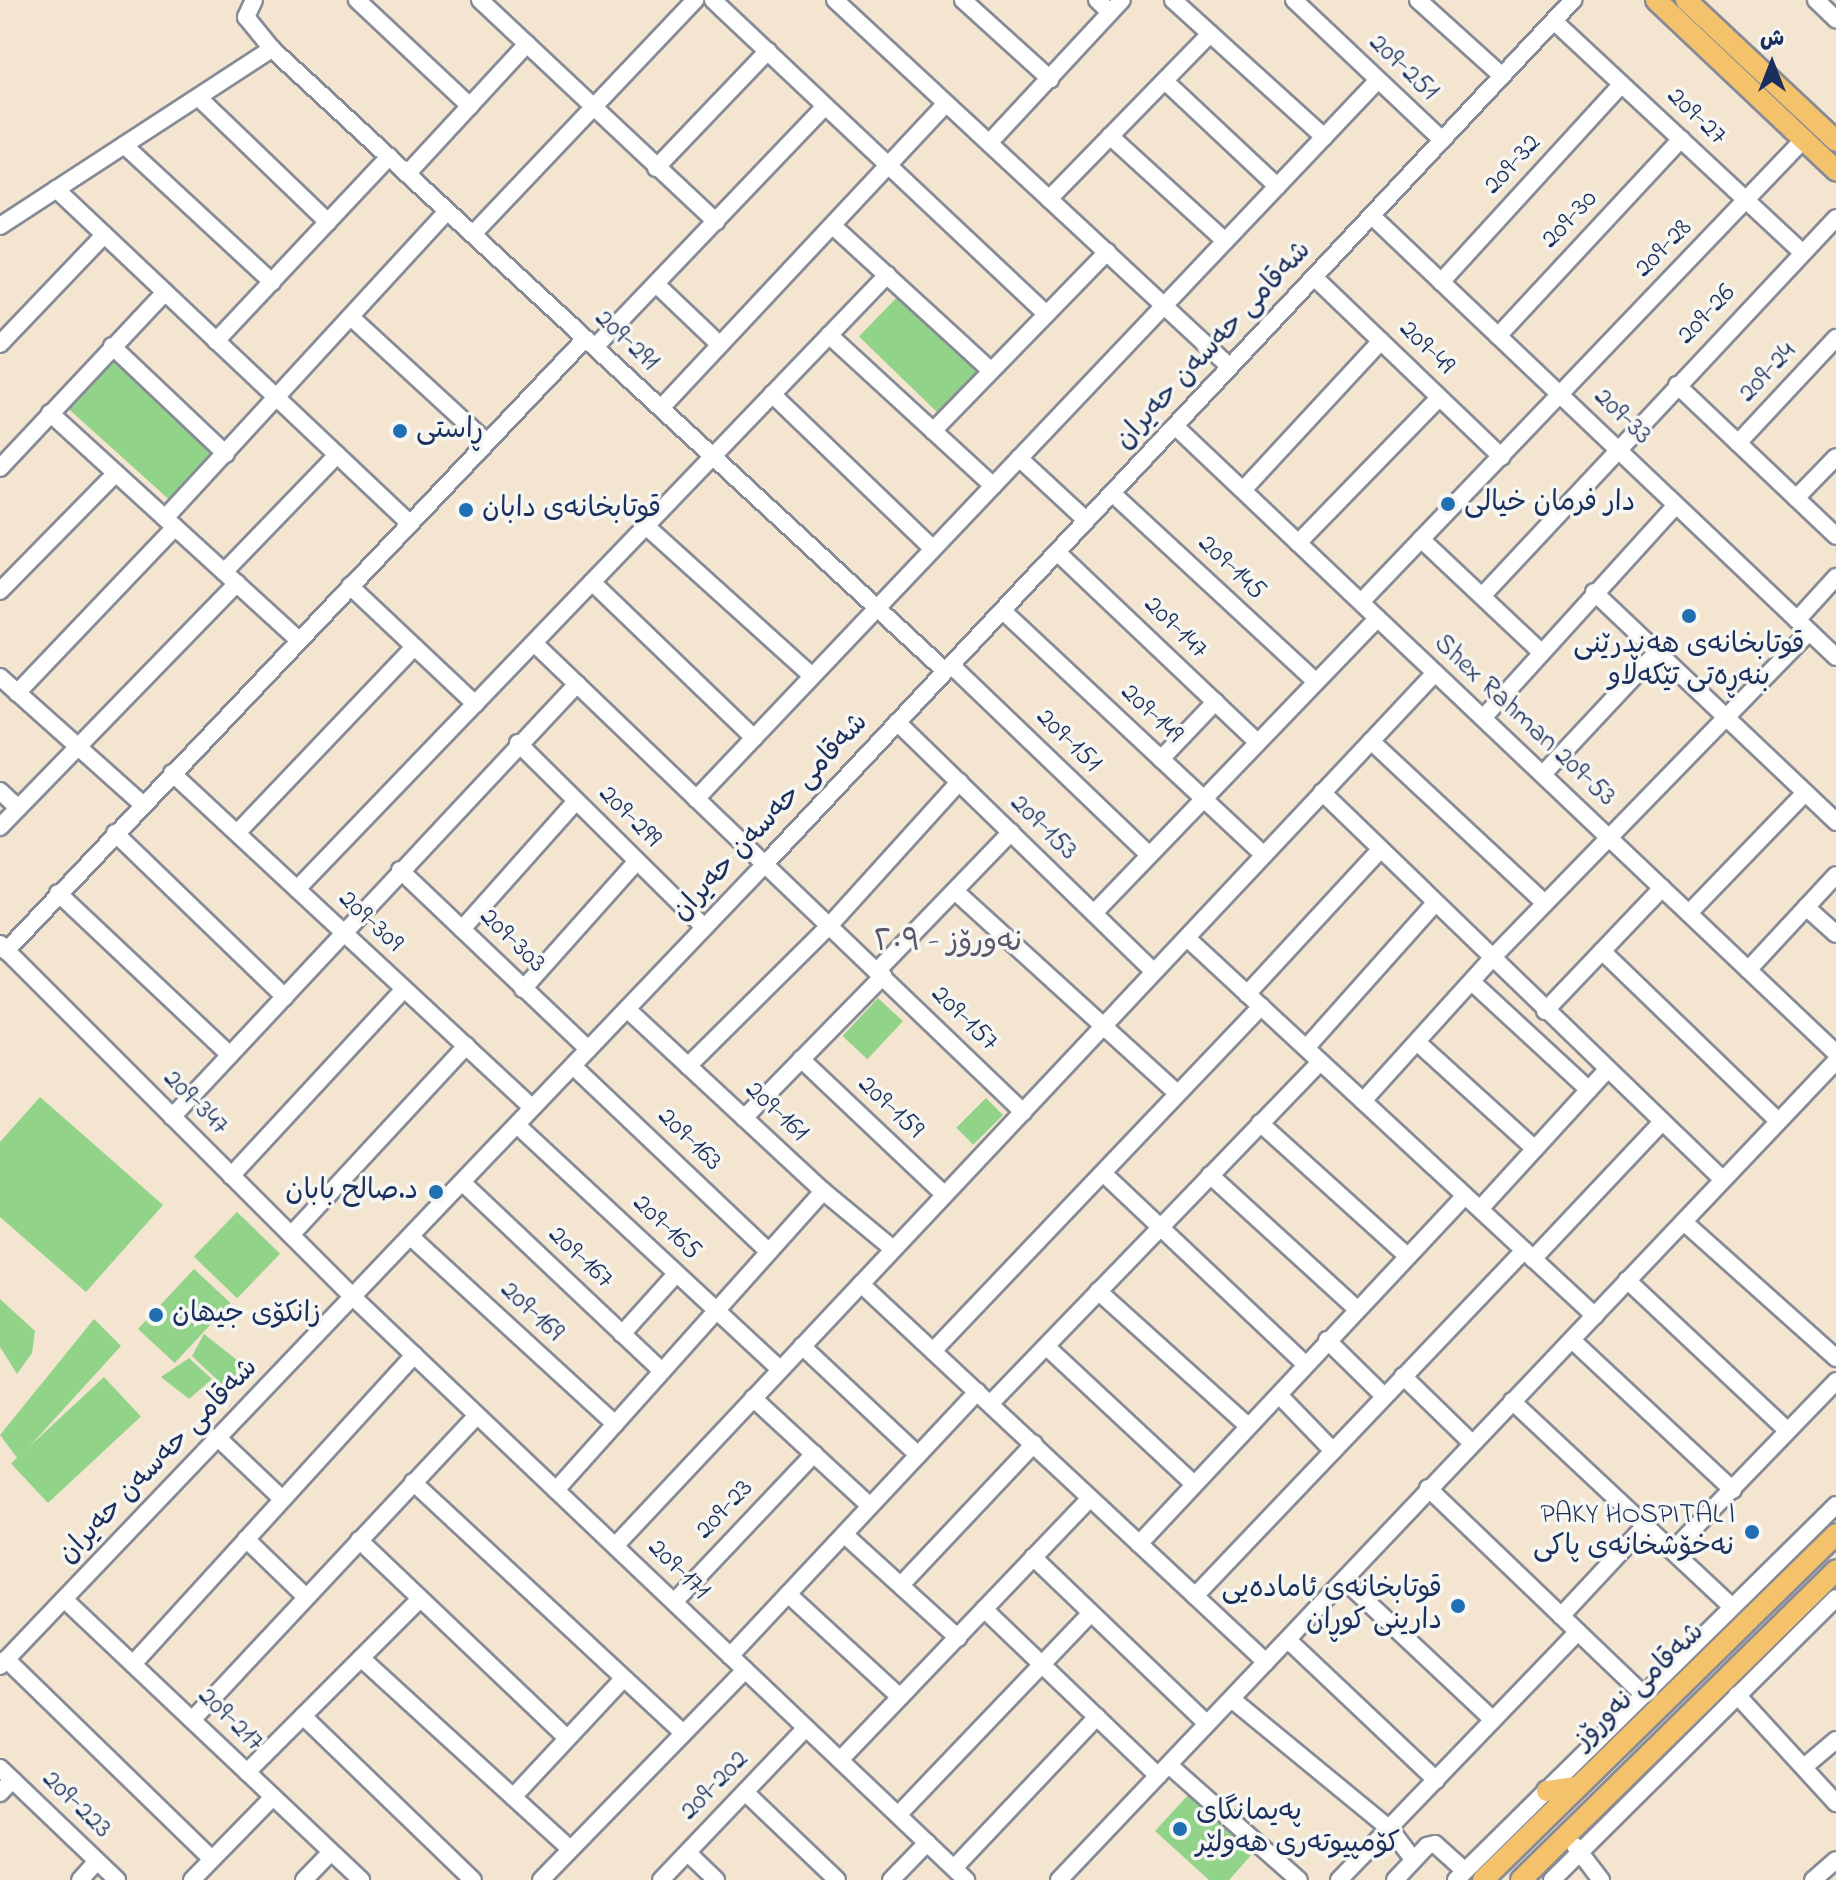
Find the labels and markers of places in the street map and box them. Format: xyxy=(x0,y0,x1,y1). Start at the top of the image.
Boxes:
place label: ڕاستی xyxy=(416,414,483,448)
marker: ڕاستی xyxy=(391,422,409,440)
place label: دار فرمان خیالی xyxy=(1464,487,1635,521)
place label: قوتابخانەی دابان xyxy=(482,493,661,527)
marker: دار فرمان خیالی xyxy=(1439,495,1457,513)
marker: قوتابخانەی دابان xyxy=(457,501,475,519)
marker: قوتابخانەی هەندرێنی بنەڕەتی تێکەڵاو xyxy=(1680,607,1698,625)
place label: قوتابخانەی هەندرێنی بنەڕەتی تێکەڵاو xyxy=(1573,629,1805,695)
place label: د.صالح بابان xyxy=(285,1175,418,1209)
marker: د.صالح بابان xyxy=(425,1181,447,1203)
place label: زانکۆی جیھان xyxy=(172,1298,321,1332)
marker: زانکۆی جیھان xyxy=(147,1306,165,1324)
place label: PAKY HOSPITAL | نەخۆشخانەی پاکی xyxy=(1533,1499,1734,1565)
marker: PAKY HOSPITAL | نەخۆشخانەی پاکی xyxy=(1741,1521,1763,1543)
place label: قوتابخانەی ئامادەیی دارینی کوڕان xyxy=(1222,1573,1442,1639)
marker: قوتابخانەی ئامادەیی دارینی کوڕان xyxy=(1449,1597,1467,1615)
place label: پەیمانگای کۆمپیوتەری هەولێر xyxy=(1196,1796,1400,1862)
marker: پەیمانگای کۆمپیوتەری هەولێر xyxy=(1171,1820,1189,1838)

